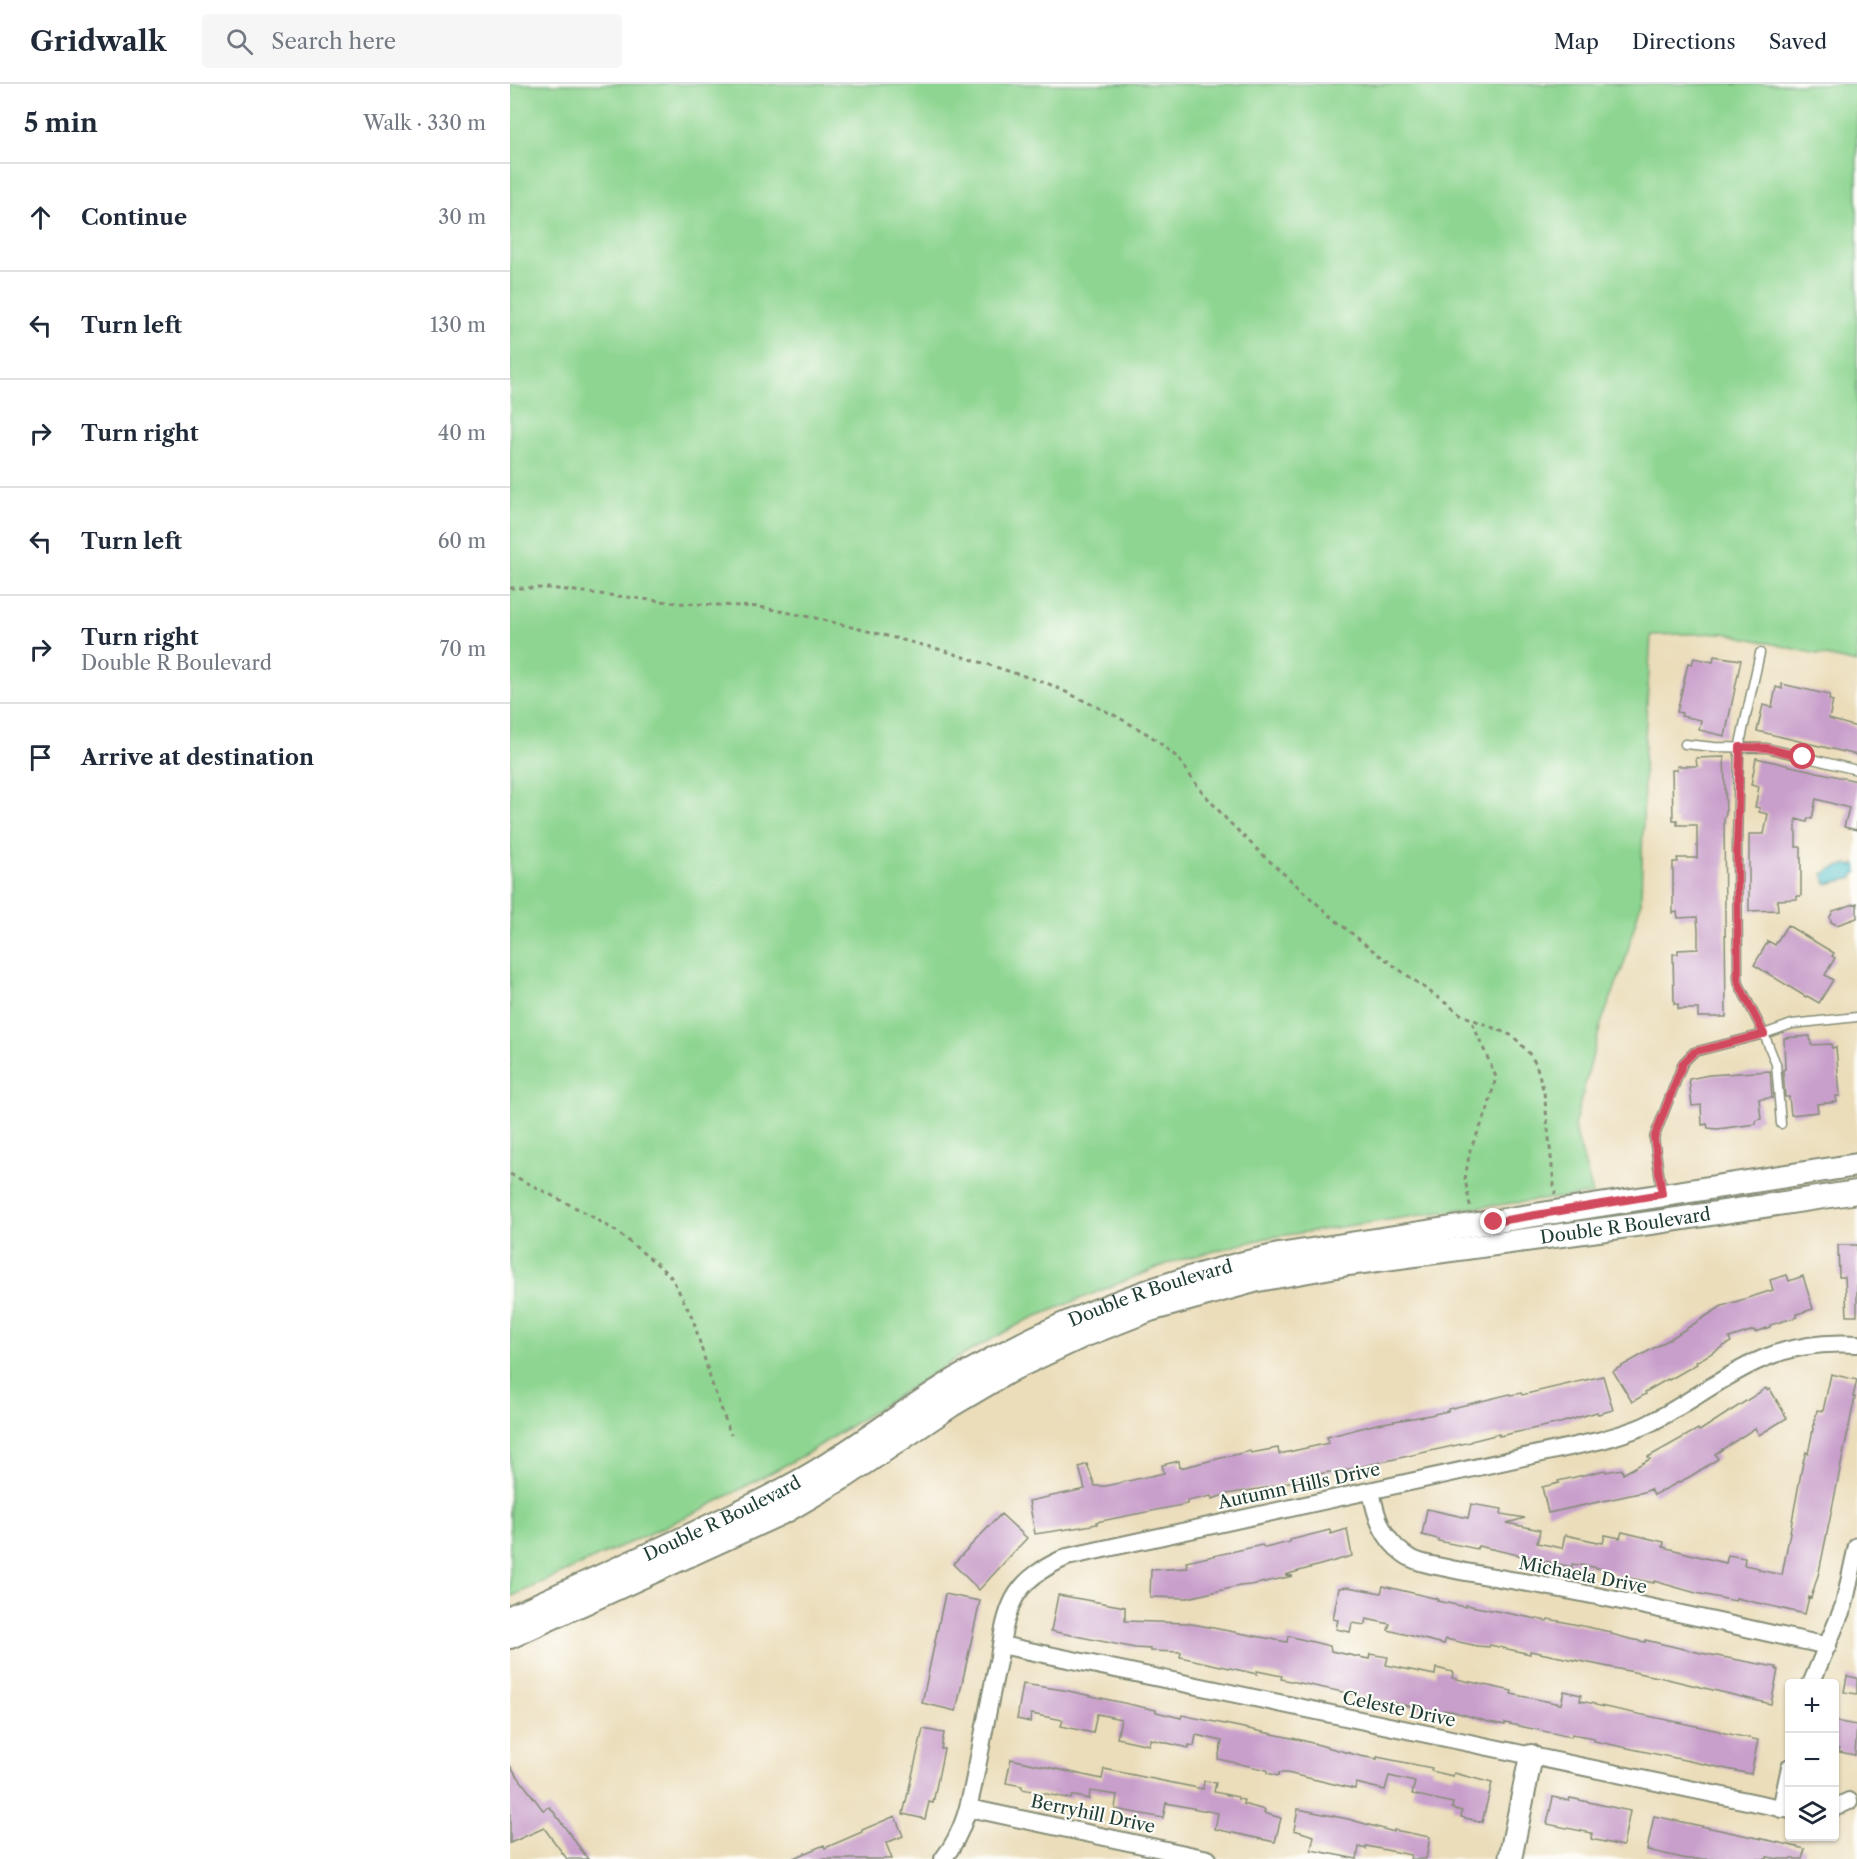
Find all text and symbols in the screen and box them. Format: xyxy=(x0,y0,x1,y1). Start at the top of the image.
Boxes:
search box xyxy=(202,14,622,68)
text: Gridwalk xyxy=(30,24,166,58)
icon: search xyxy=(223,25,256,58)
text: Search here xyxy=(271,28,396,55)
text: Map xyxy=(1554,29,1599,54)
text: Directions xyxy=(1632,29,1736,54)
text: Saved xyxy=(1769,29,1827,54)
text: 5 min xyxy=(24,107,98,139)
text: Walk · 330 m xyxy=(363,111,486,135)
icon: ahead xyxy=(24,201,57,234)
text: Continue xyxy=(81,204,187,231)
text: 30 m xyxy=(438,205,486,229)
icon: left xyxy=(24,309,57,342)
text: Turn left xyxy=(81,312,182,339)
text: 130 m xyxy=(430,313,486,337)
icon: right xyxy=(24,417,57,450)
text: Turn right xyxy=(81,420,199,447)
text: 40 m xyxy=(438,421,486,445)
icon: left xyxy=(24,525,57,558)
text: Turn left xyxy=(81,528,182,555)
text: 60 m xyxy=(438,529,486,553)
text: Turn right xyxy=(81,624,199,651)
icon: right xyxy=(24,633,57,666)
text: 70 m xyxy=(440,637,486,661)
text: Double R Boulevard xyxy=(81,651,272,675)
icon: arrive xyxy=(24,741,57,774)
route start xyxy=(1789,743,1815,769)
text: Arrive at destination xyxy=(81,744,314,771)
street label: Double R Boulevard xyxy=(1539,1203,1712,1249)
route end xyxy=(1480,1208,1506,1234)
street label: Double R Boulevard xyxy=(1065,1255,1235,1332)
street label: Autumn Hills Drive xyxy=(1215,1458,1382,1514)
street label: Double R Boulevard xyxy=(640,1471,805,1566)
street label: Michaela Drive xyxy=(1517,1552,1649,1598)
map controls xyxy=(1785,1679,1839,1841)
button: + xyxy=(1785,1679,1839,1733)
street label: Celeste Drive xyxy=(1340,1686,1458,1732)
button: − xyxy=(1785,1733,1839,1787)
button: layers xyxy=(1785,1787,1839,1841)
street label: Berryhill Drive xyxy=(1029,1790,1157,1838)

